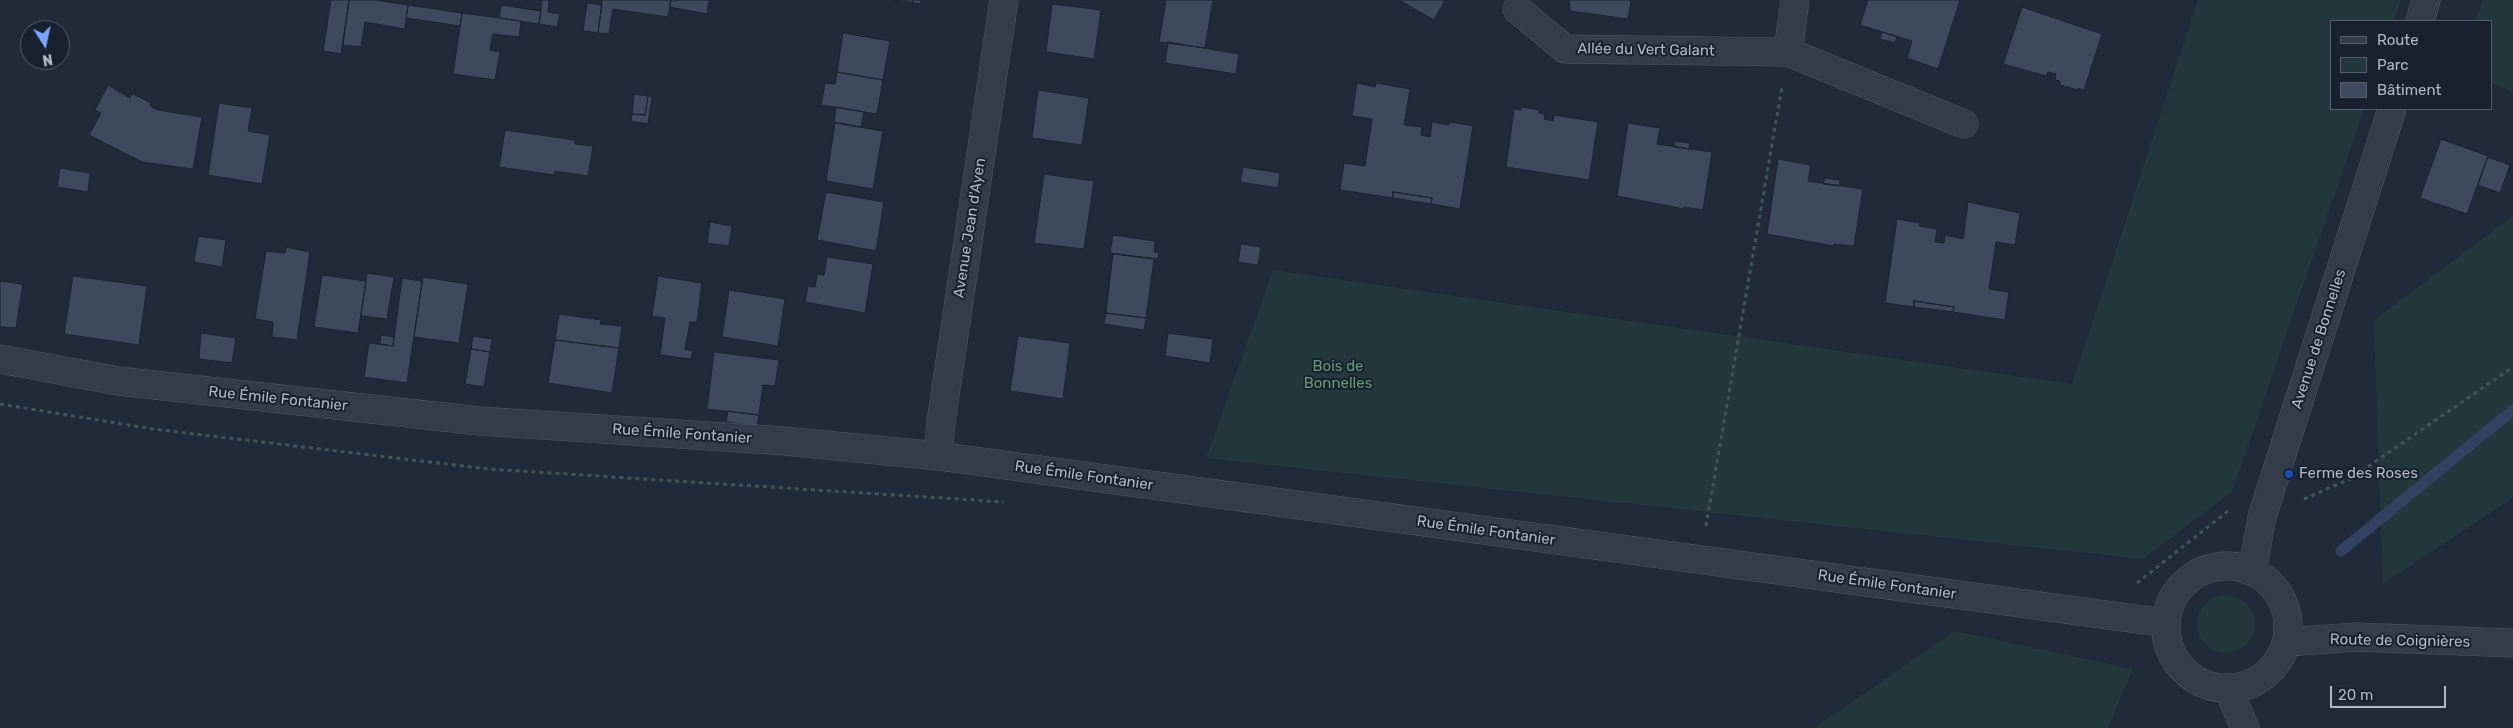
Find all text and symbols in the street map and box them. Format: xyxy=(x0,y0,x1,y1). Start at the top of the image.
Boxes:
north arrow xyxy=(20,20,70,70)
legend xyxy=(2330,20,2493,110)
text: Route xyxy=(2377,31,2419,49)
street label: Allée du Vert Galant xyxy=(1577,40,1715,60)
text: N xyxy=(41,50,54,69)
text: Parc xyxy=(2377,56,2409,74)
text: Bâtiment xyxy=(2377,81,2441,99)
street label: Avenue Jean d'Ayen xyxy=(950,157,990,299)
street label: Avenue de Bonnelles xyxy=(2288,267,2350,411)
park label: Bois de Bonnelles xyxy=(1304,358,1372,393)
street label: Rue Émile Fontanier xyxy=(208,383,348,415)
street label: Rue Émile Fontanier xyxy=(612,420,752,448)
street label: Rue Émile Fontanier xyxy=(1014,457,1154,495)
place label: Ferme des Roses xyxy=(2299,465,2418,483)
marker: Ferme des Roses xyxy=(2283,468,2295,480)
street label: Rue Émile Fontanier xyxy=(1416,512,1556,550)
street label: Rue Émile Fontanier xyxy=(1817,566,1957,604)
street label: Route de Coignières xyxy=(2330,631,2470,651)
scale bar xyxy=(2333,676,2449,708)
text: 20 m xyxy=(2338,686,2373,704)

